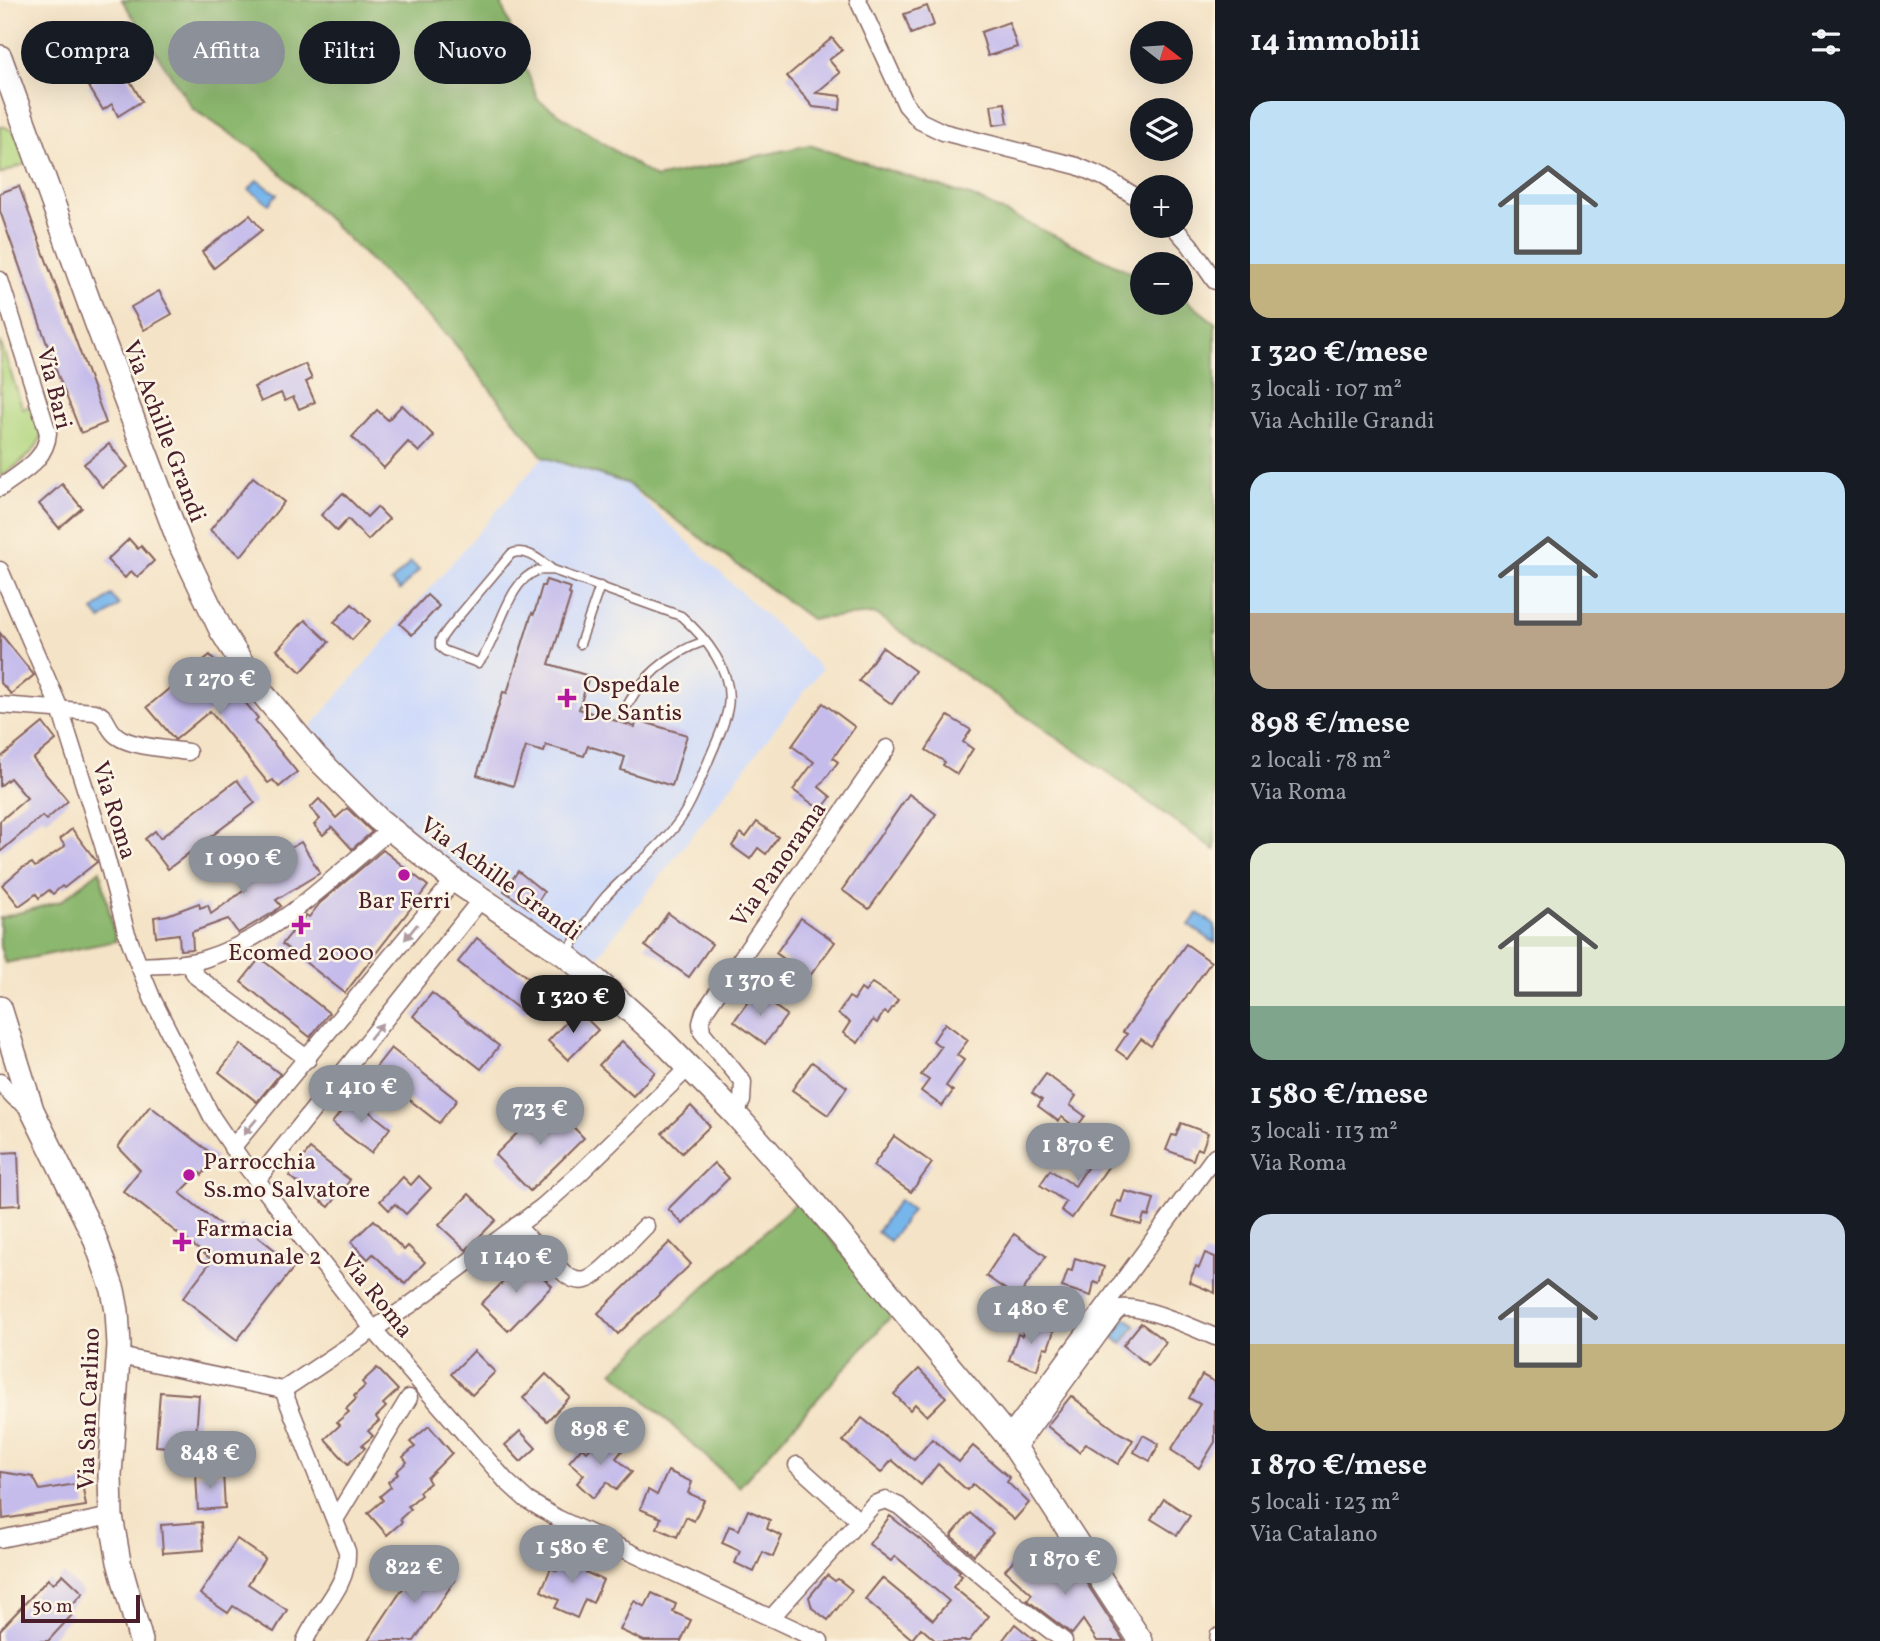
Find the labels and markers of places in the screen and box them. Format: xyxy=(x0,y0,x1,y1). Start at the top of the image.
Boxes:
pin: 1 270 € xyxy=(155,658,285,717)
place label: Ospedale De Santis xyxy=(583,669,682,731)
marker: Ospedale De Santis xyxy=(557,688,577,708)
pin: 1 090 € xyxy=(178,836,308,896)
marker: Bar Ferri xyxy=(396,867,412,883)
place label: Bar Ferri xyxy=(358,885,450,919)
marker: Ecomed 2000 xyxy=(291,915,311,935)
place label: Ecomed 2000 xyxy=(228,937,374,971)
pin: 1 370 € xyxy=(695,958,825,1018)
pin: 1 320 € xyxy=(508,976,638,1035)
pin: 1 410 € xyxy=(296,1066,426,1125)
pin: 723 € xyxy=(491,1088,589,1147)
pin: 1 870 € xyxy=(1013,1124,1143,1183)
place label: Parrocchia Ss.mo Salvatore xyxy=(203,1146,370,1208)
marker: Parrocchia Ss.mo Salvatore xyxy=(181,1167,197,1183)
place label: Farmacia Comunale 2 xyxy=(196,1213,322,1275)
marker: Farmacia Comunale 2 xyxy=(174,1234,190,1250)
pin: 1 140 € xyxy=(451,1236,581,1295)
pin: 1 480 € xyxy=(966,1286,1096,1346)
pin: 898 € xyxy=(551,1408,649,1467)
pin: 848 € xyxy=(161,1432,259,1491)
pin: 1 580 € xyxy=(507,1526,637,1585)
pin: 1 870 € xyxy=(1000,1538,1130,1597)
pin: 822 € xyxy=(365,1546,463,1605)

